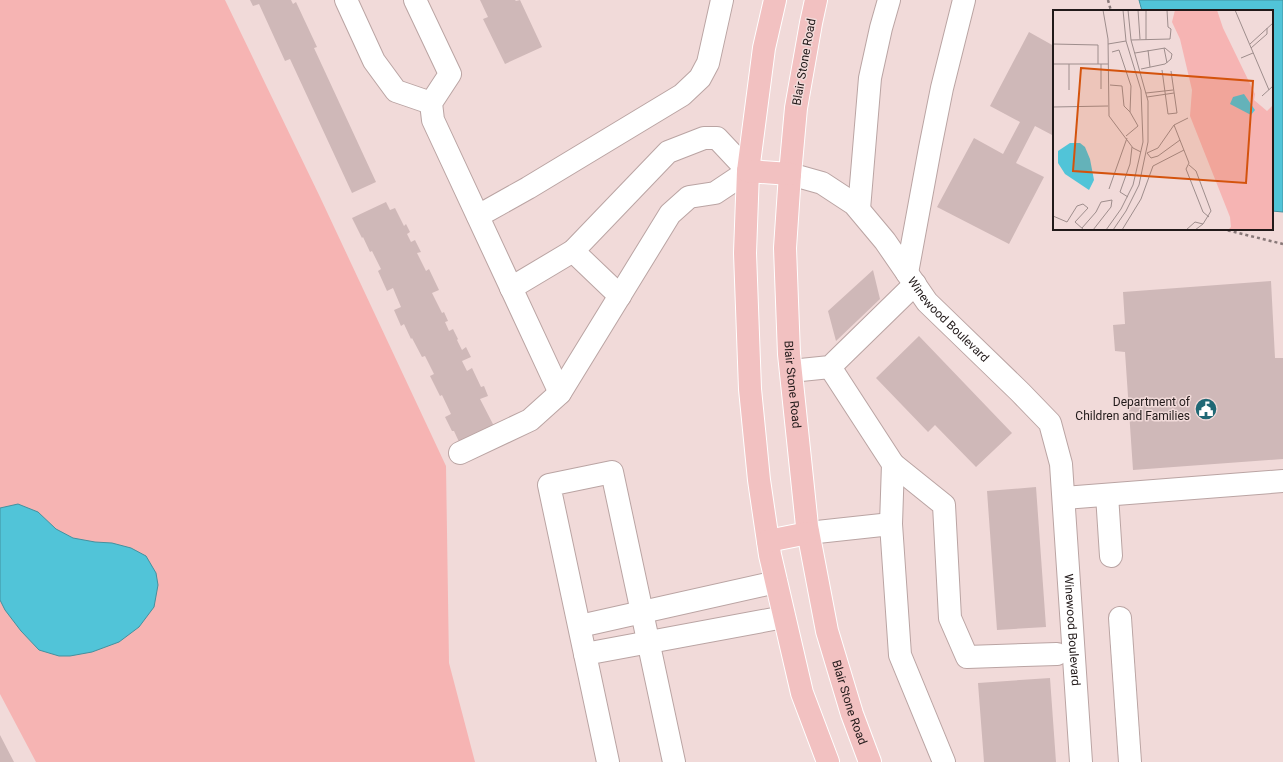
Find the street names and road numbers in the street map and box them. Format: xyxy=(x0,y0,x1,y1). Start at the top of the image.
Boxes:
street label: Blair Stone Road xyxy=(789,17,819,107)
street label: Winewood Boulevard xyxy=(905,274,992,365)
street label: Blair Stone Road xyxy=(781,340,804,429)
street label: Winewood Boulevard xyxy=(1061,573,1083,686)
street label: Blair Stone Road xyxy=(829,658,870,747)

